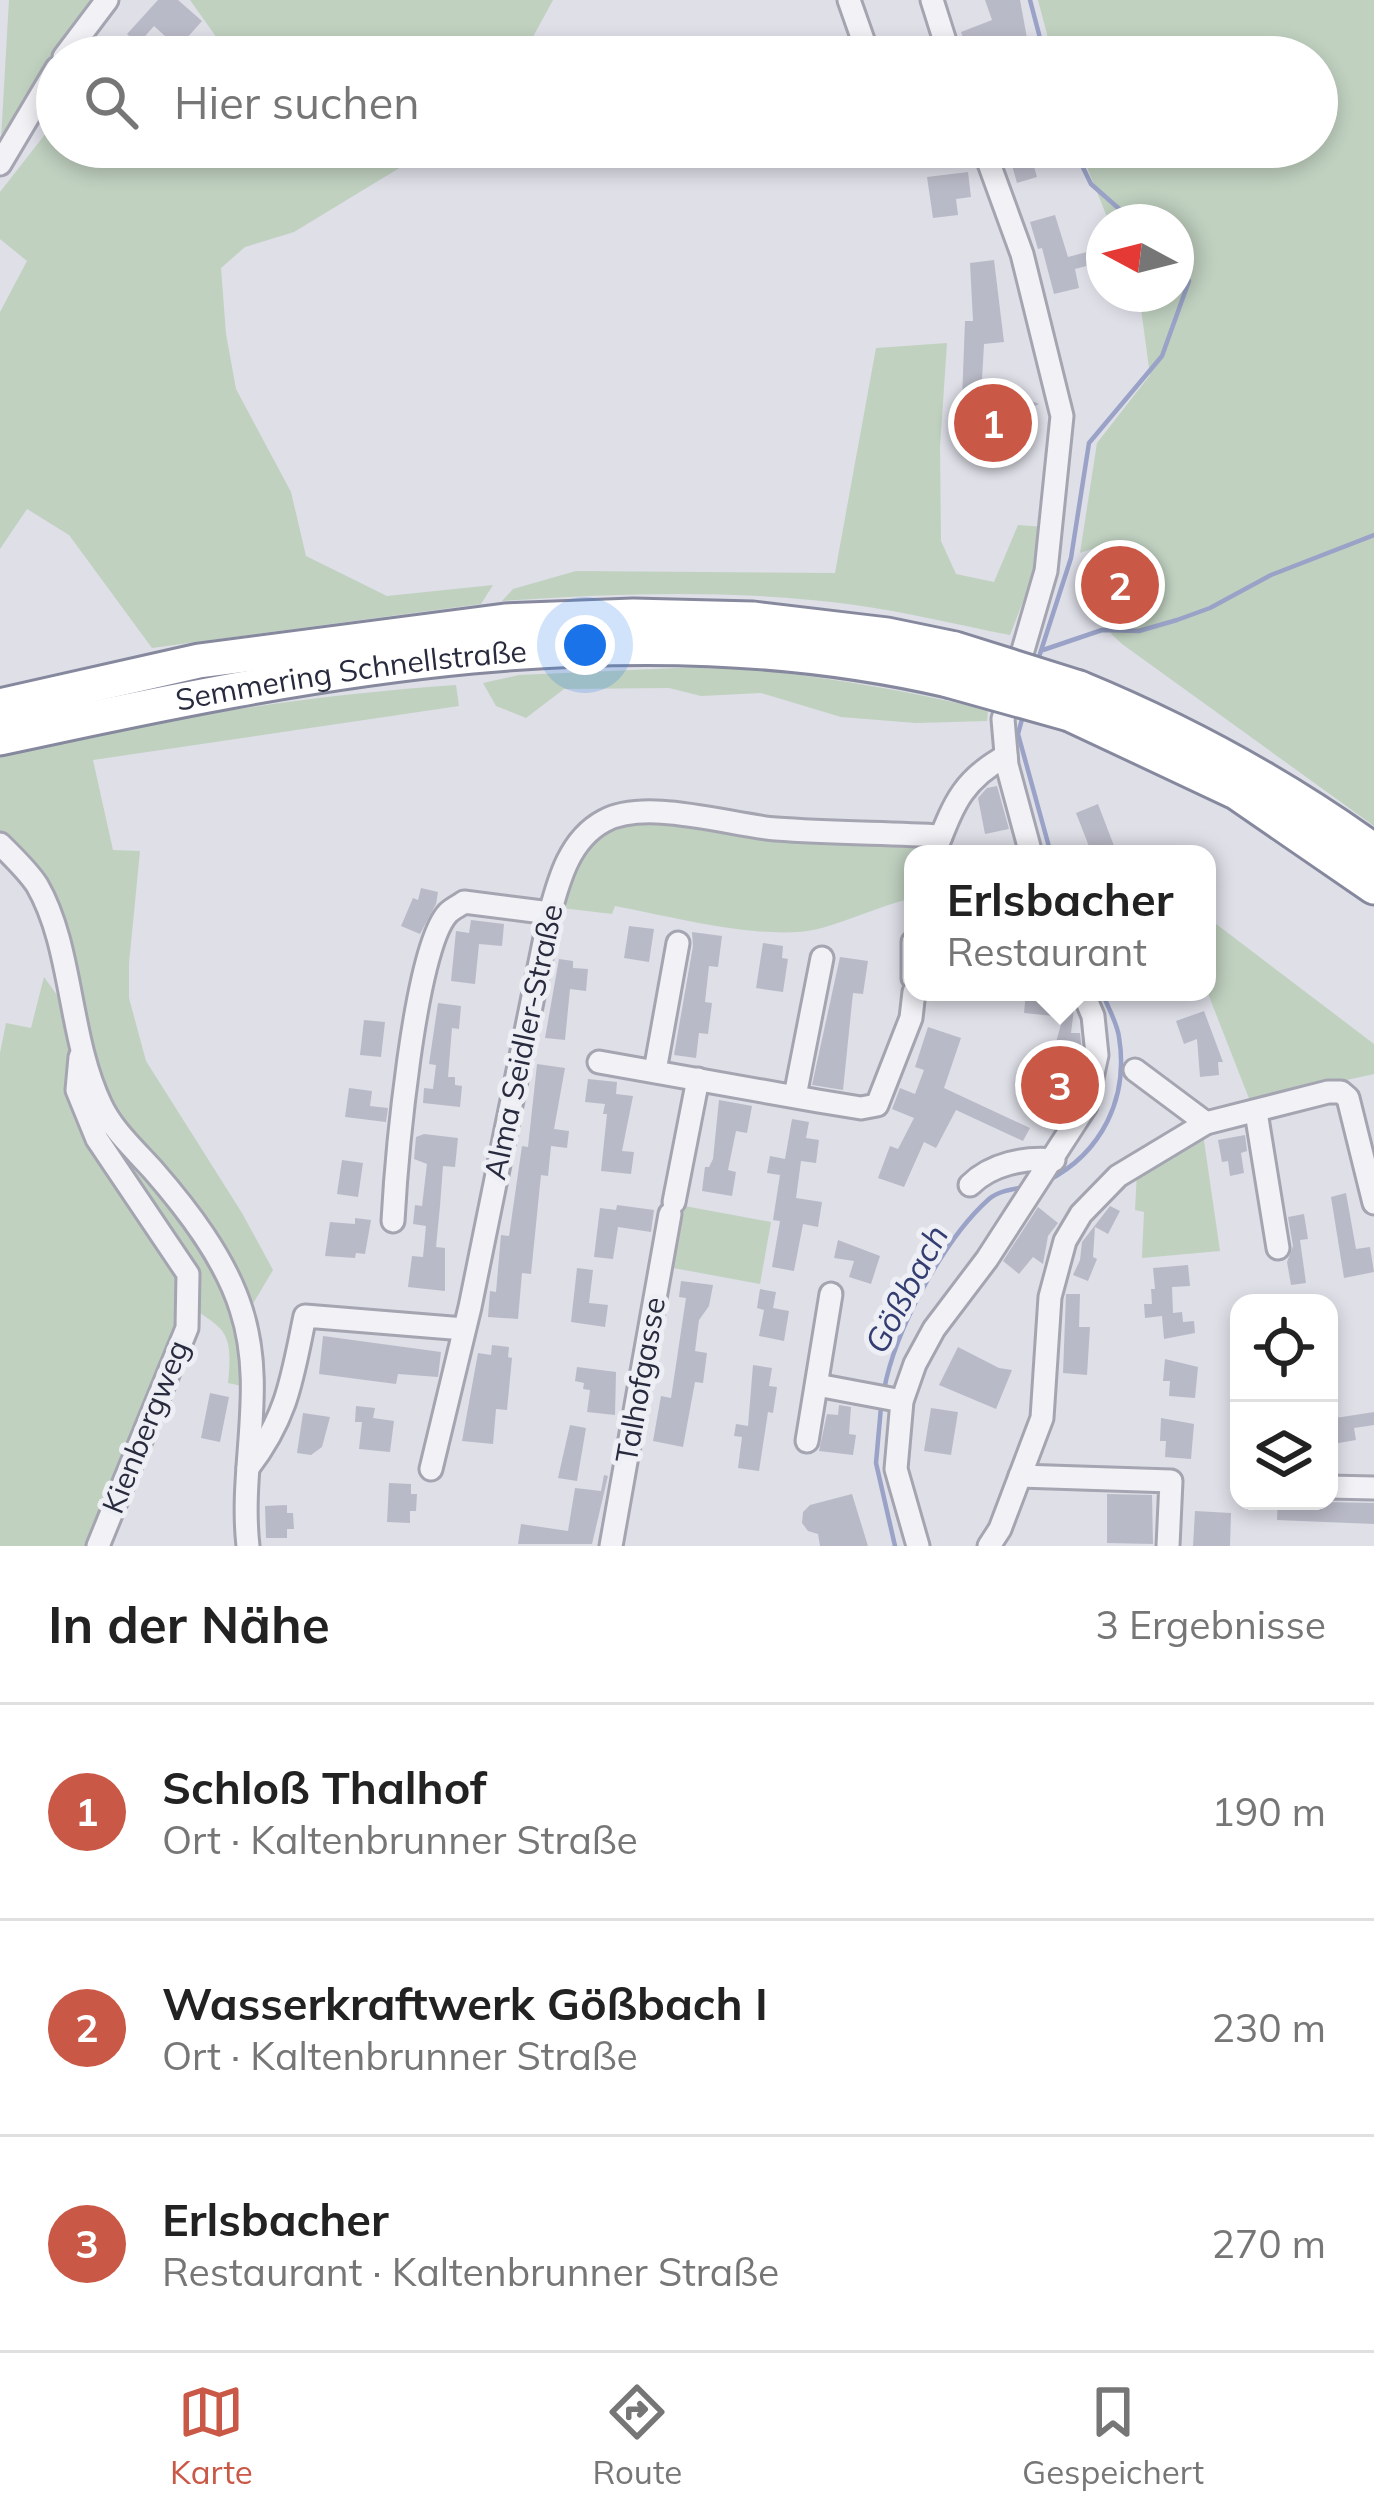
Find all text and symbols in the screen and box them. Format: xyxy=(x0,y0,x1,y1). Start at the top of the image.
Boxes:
search box xyxy=(36,36,1338,168)
icon: search xyxy=(78,69,144,135)
text: Hier suchen xyxy=(174,74,420,130)
north arrow xyxy=(1086,204,1194,312)
pin: 1 xyxy=(954,378,1032,468)
pin: 2 xyxy=(1081,540,1159,630)
your location xyxy=(555,615,615,675)
street label: Semmering Schnellstraße xyxy=(172,632,528,719)
popup xyxy=(904,845,1216,1001)
text: Erlsbacher xyxy=(947,871,1173,927)
street label: Alma Seidler-Straße xyxy=(475,901,571,1183)
text: Restaurant xyxy=(947,927,1147,976)
pin: 3 xyxy=(1021,1040,1099,1130)
water label: Gößbach xyxy=(855,1218,956,1360)
street label: Talhofgasse xyxy=(607,1294,673,1466)
map controls xyxy=(1230,1294,1338,1510)
button: locate xyxy=(1230,1294,1338,1402)
street label: Kienbergweg xyxy=(93,1334,197,1519)
button: layers xyxy=(1230,1402,1338,1510)
text: In der Nähe xyxy=(48,1592,330,1656)
text: 3 Ergebnisse xyxy=(1095,1600,1326,1649)
text: Schloß Thalhof xyxy=(162,1759,487,1815)
text: 1 xyxy=(75,1787,99,1836)
text: 190 m xyxy=(1211,1787,1326,1836)
text: Ort · Kaltenbrunner Straße xyxy=(162,1815,638,1864)
text: Wasserkraftwerk Gößbach I xyxy=(162,1975,768,2031)
text: 2 xyxy=(75,2003,99,2052)
text: 230 m xyxy=(1211,2003,1326,2052)
text: Ort · Kaltenbrunner Straße xyxy=(162,2031,638,2080)
text: Erlsbacher xyxy=(162,2191,389,2247)
text: 3 xyxy=(75,2219,99,2268)
text: 270 m xyxy=(1211,2219,1326,2268)
text: Restaurant · Kaltenbrunner Straße xyxy=(162,2247,779,2296)
tab: Karte xyxy=(170,2379,253,2492)
tab: Route xyxy=(593,2379,682,2492)
tab: Gespeichert xyxy=(1022,2379,1204,2492)

